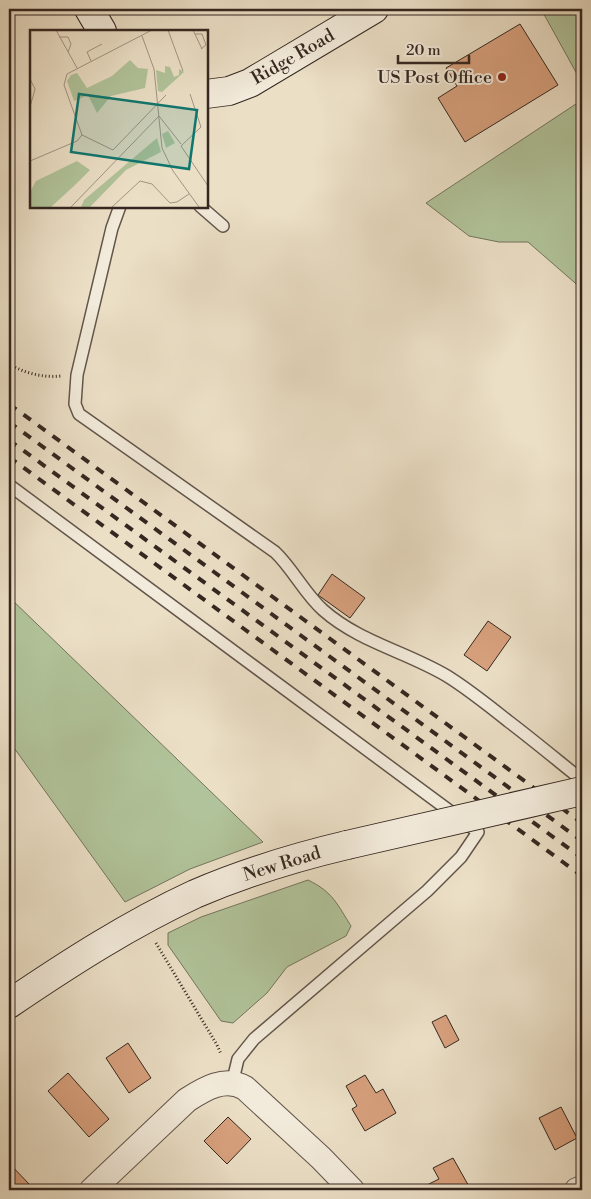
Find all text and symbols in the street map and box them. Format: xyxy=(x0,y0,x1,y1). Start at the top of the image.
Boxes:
street label: Ridge Road xyxy=(247,24,339,90)
inset map xyxy=(30,30,208,208)
scale bar xyxy=(398,32,470,64)
text: 20 m xyxy=(406,41,441,60)
place label: US Post Office xyxy=(377,66,492,89)
marker: US Post Office xyxy=(496,71,508,83)
street label: New Road xyxy=(240,841,324,887)

